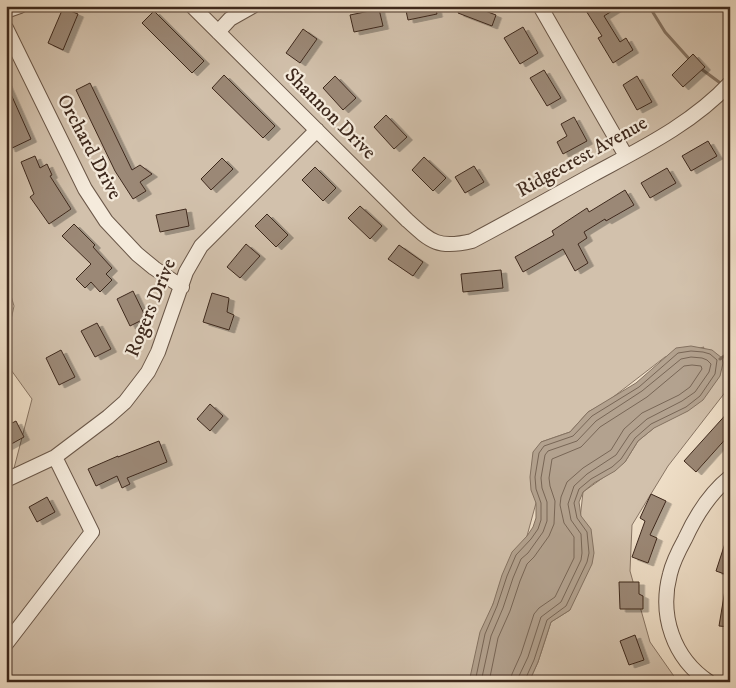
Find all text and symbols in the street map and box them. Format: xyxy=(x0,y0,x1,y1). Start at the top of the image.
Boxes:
street label: Shannon Drive xyxy=(279,63,381,165)
street label: Orchard Drive xyxy=(51,90,127,204)
street label: Ridgecrest Avenue xyxy=(512,111,652,203)
street label: Rogers Drive xyxy=(120,255,182,361)

